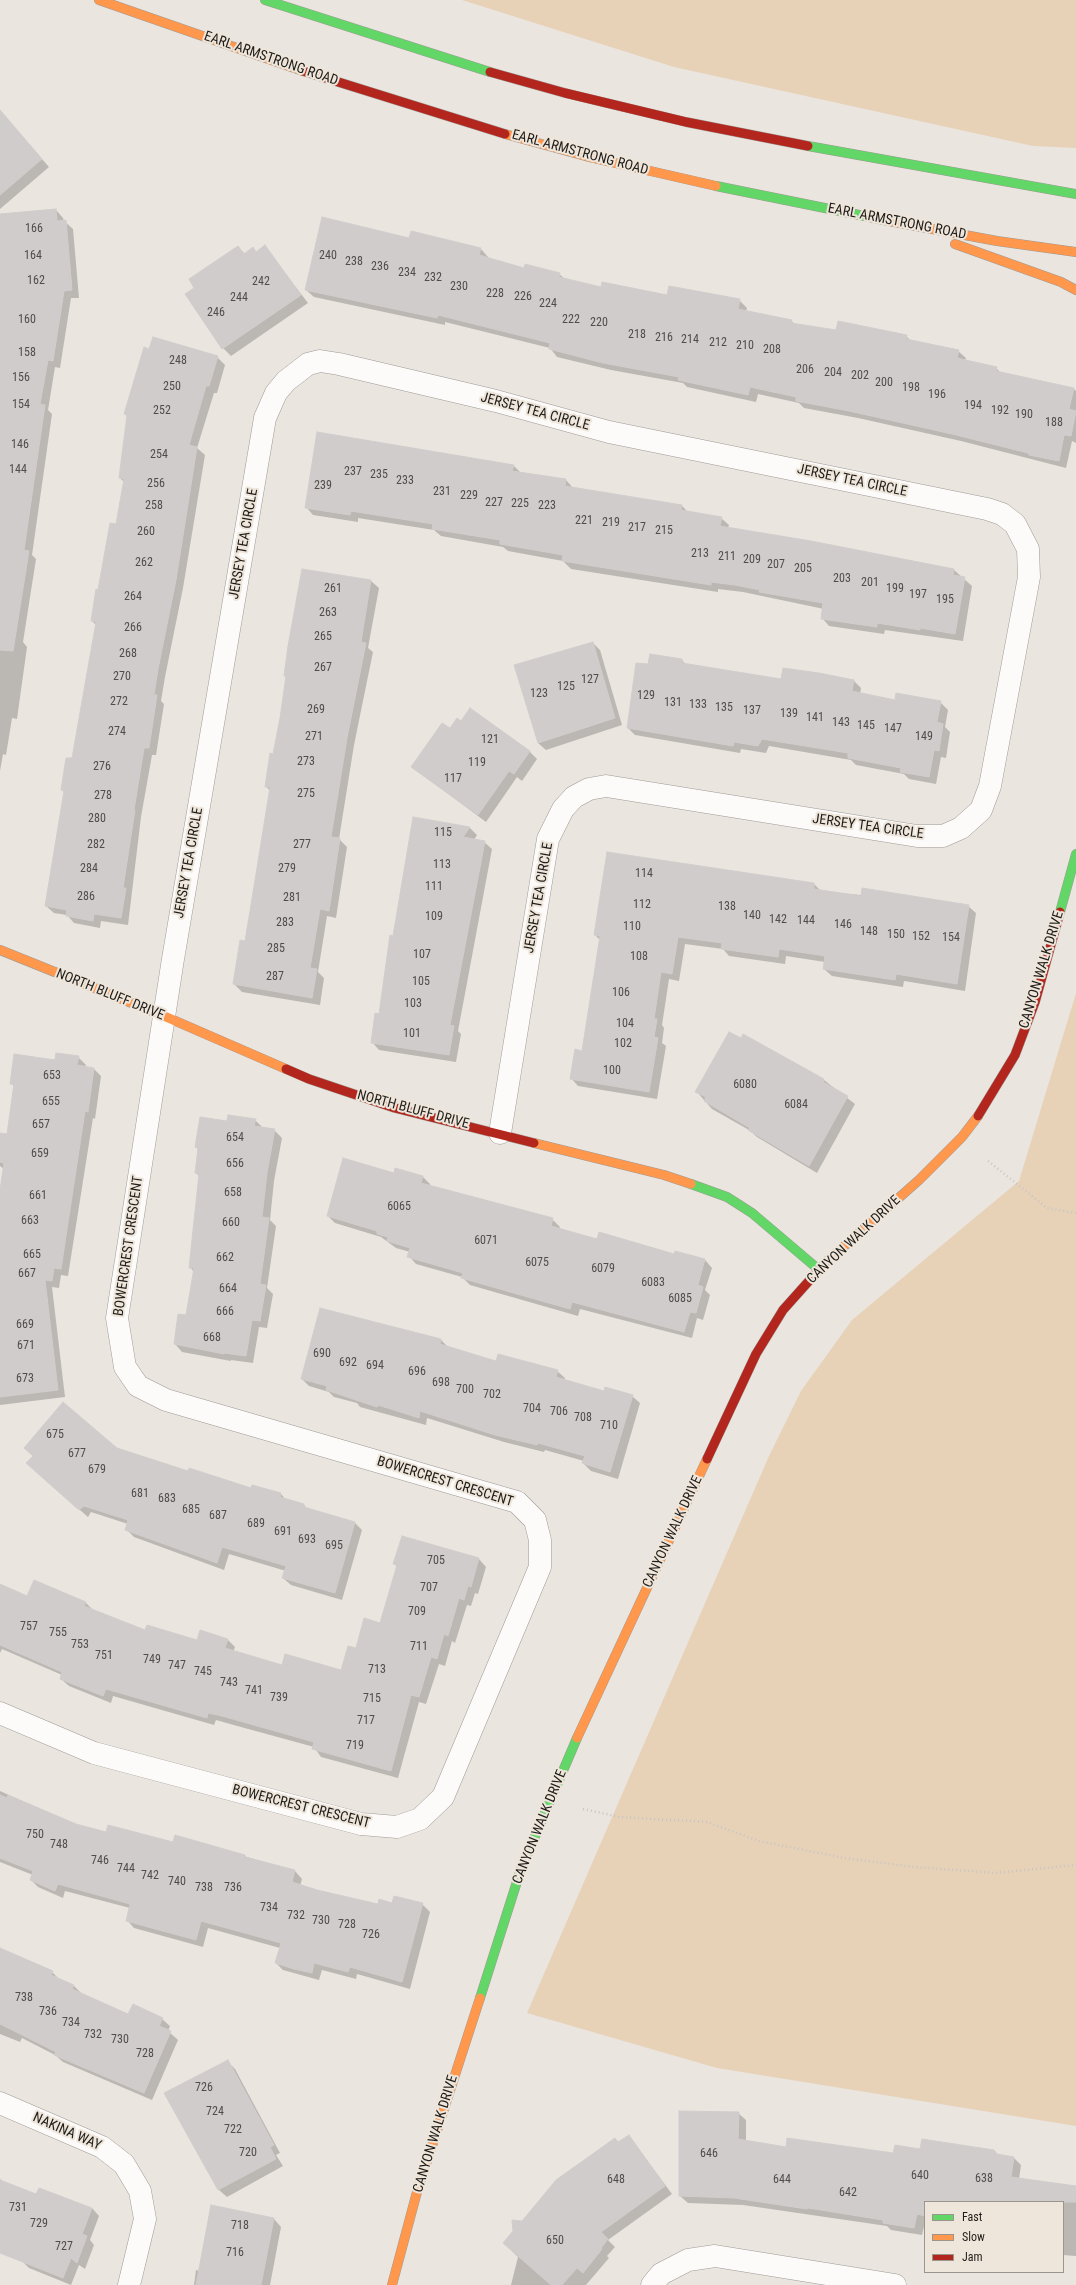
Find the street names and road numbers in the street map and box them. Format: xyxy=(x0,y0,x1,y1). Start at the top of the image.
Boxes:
street label: EARL ARMSTRONG ROAD xyxy=(202,28,340,90)
street label: EARL ARMSTRONG ROAD xyxy=(510,127,650,179)
street label: EARL ARMSTRONG ROAD xyxy=(826,200,968,244)
street label: JERSEY TEA CIRCLE xyxy=(479,389,591,435)
street label: JERSEY TEA CIRCLE xyxy=(796,461,908,501)
street label: JERSEY TEA CIRCLE xyxy=(226,487,262,601)
street label: JERSEY TEA CIRCLE xyxy=(171,806,207,920)
street label: JERSEY TEA CIRCLE xyxy=(811,811,925,843)
street label: JERSEY TEA CIRCLE xyxy=(521,841,557,955)
street label: CANYON WALK DRIVE xyxy=(1016,909,1068,1031)
street label: NORTH BLUFF DRIVE xyxy=(53,966,167,1024)
street label: NORTH BLUFF DRIVE xyxy=(355,1087,471,1133)
street label: BOWERCREST CRESCENT xyxy=(111,1175,147,1317)
street label: CANYON WALK DRIVE xyxy=(804,1192,904,1288)
street label: BOWERCREST CRESCENT xyxy=(375,1453,515,1511)
street label: CANYON WALK DRIVE xyxy=(640,1473,706,1591)
street label: CANYON WALK DRIVE xyxy=(509,1767,571,1887)
street label: BOWERCREST CRESCENT xyxy=(230,1782,372,1832)
street label: CANYON WALK DRIVE xyxy=(410,2073,462,2195)
street label: NAKINA WAY xyxy=(30,2109,104,2155)

